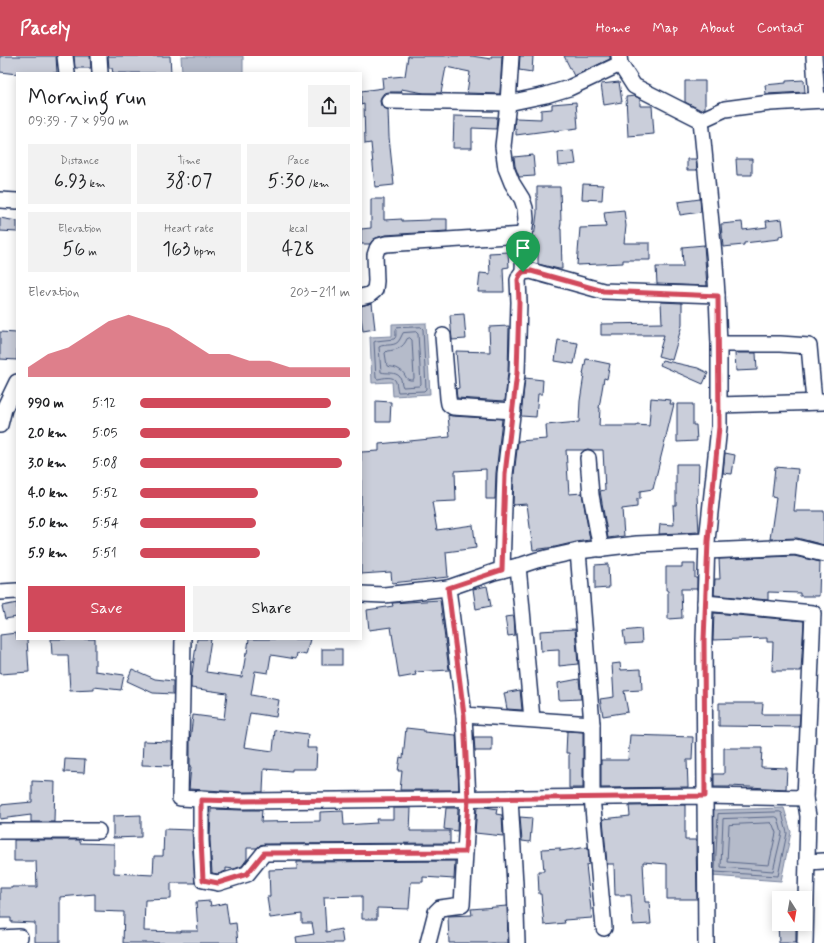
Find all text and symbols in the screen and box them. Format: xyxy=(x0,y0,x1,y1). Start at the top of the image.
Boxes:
text: Pacely xyxy=(20,16,71,41)
text: Home xyxy=(596,19,630,37)
text: Map xyxy=(652,19,678,37)
text: About xyxy=(700,19,735,37)
text: Contact xyxy=(757,19,804,37)
text: Morning run xyxy=(28,84,147,112)
button: share xyxy=(308,85,350,127)
text: 09:39 · 7 × 990 m xyxy=(28,113,129,130)
text: Distance xyxy=(60,154,99,168)
text: Time xyxy=(177,154,201,168)
text: Pace xyxy=(287,154,309,168)
text: 6.93 xyxy=(54,168,86,195)
text: 38:07 xyxy=(166,168,212,195)
text: 5:30 xyxy=(268,168,305,195)
text: km xyxy=(86,177,106,191)
text: /km xyxy=(305,177,329,191)
text: Elevation xyxy=(58,222,101,236)
text: Heart rate xyxy=(164,222,214,236)
text: kcal xyxy=(289,222,308,236)
pin xyxy=(506,231,540,272)
text: 56 xyxy=(62,236,85,263)
text: 163 xyxy=(162,236,191,263)
text: 428 xyxy=(282,236,315,263)
icon: arrive xyxy=(512,237,534,259)
text: m xyxy=(85,245,97,259)
text: bpm xyxy=(191,245,216,259)
text: Elevation xyxy=(28,284,79,301)
text: 203–211 m xyxy=(290,284,350,301)
text: 990 m xyxy=(28,395,64,412)
text: 5:12 xyxy=(92,395,116,412)
text: 2.0 km xyxy=(28,425,67,442)
text: 5:05 xyxy=(92,425,117,442)
text: 3.0 km xyxy=(28,455,66,472)
text: 5:08 xyxy=(92,455,118,472)
text: 4.0 km xyxy=(28,485,68,502)
text: 5:52 xyxy=(92,485,118,502)
text: 5.0 km xyxy=(28,515,68,532)
text: 5:54 xyxy=(92,515,119,532)
text: 5.9 km xyxy=(28,545,67,562)
text: 5:51 xyxy=(92,545,117,562)
button: Save xyxy=(28,586,185,632)
button: Share xyxy=(193,586,350,632)
north arrow xyxy=(772,891,812,931)
map controls xyxy=(772,891,812,931)

